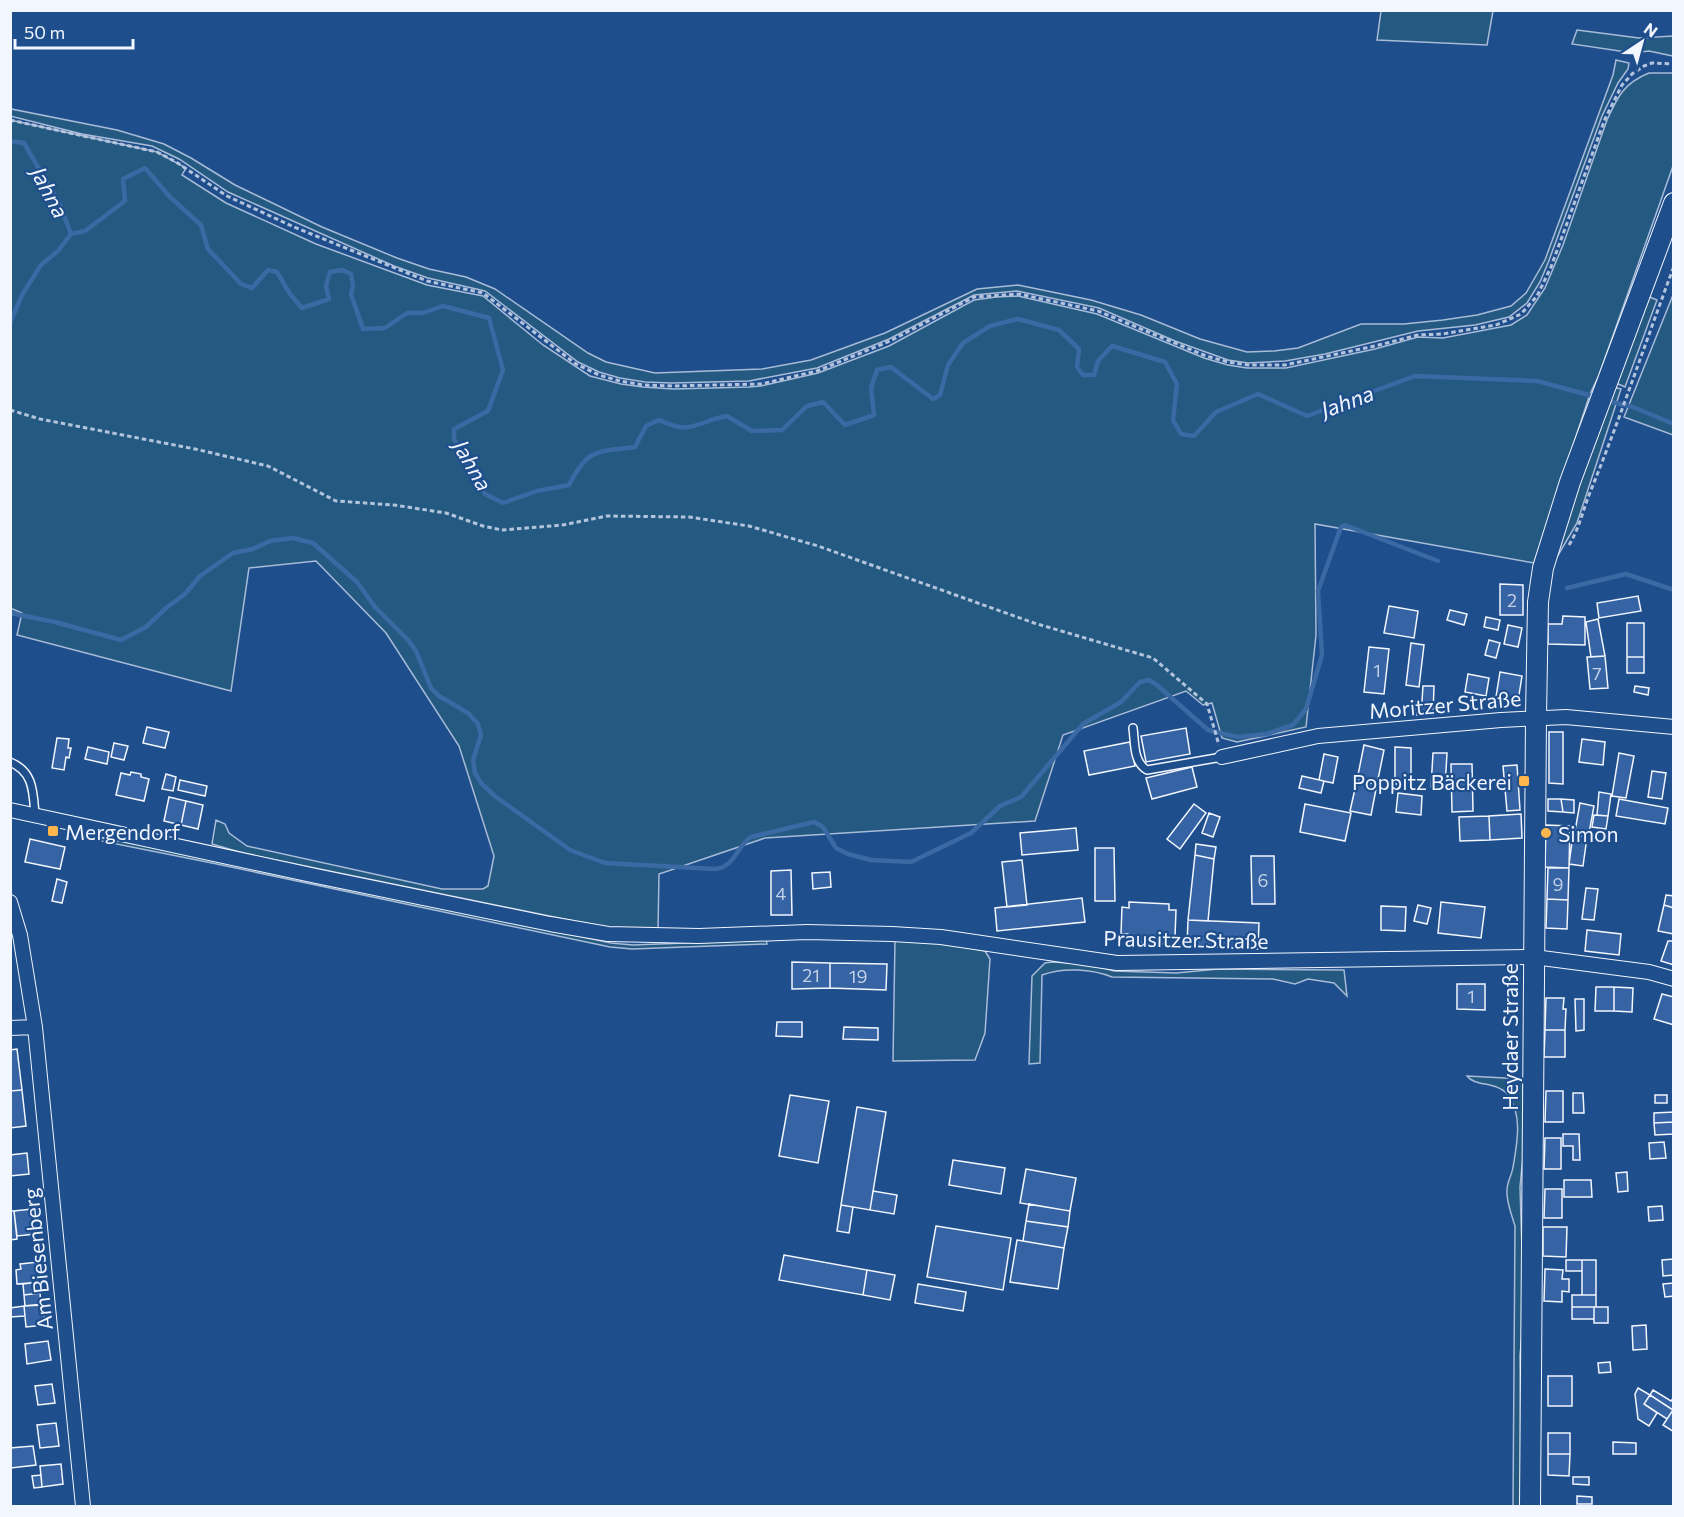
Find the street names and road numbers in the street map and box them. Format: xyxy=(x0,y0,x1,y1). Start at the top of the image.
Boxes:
street label: Moritzer Straße xyxy=(1368,685,1522,723)
street label: Prausitzer Straße xyxy=(1103,925,1269,953)
street label: Heydaer Straße xyxy=(1497,963,1522,1111)
street label: Am Biesenberg xyxy=(17,1187,57,1331)

